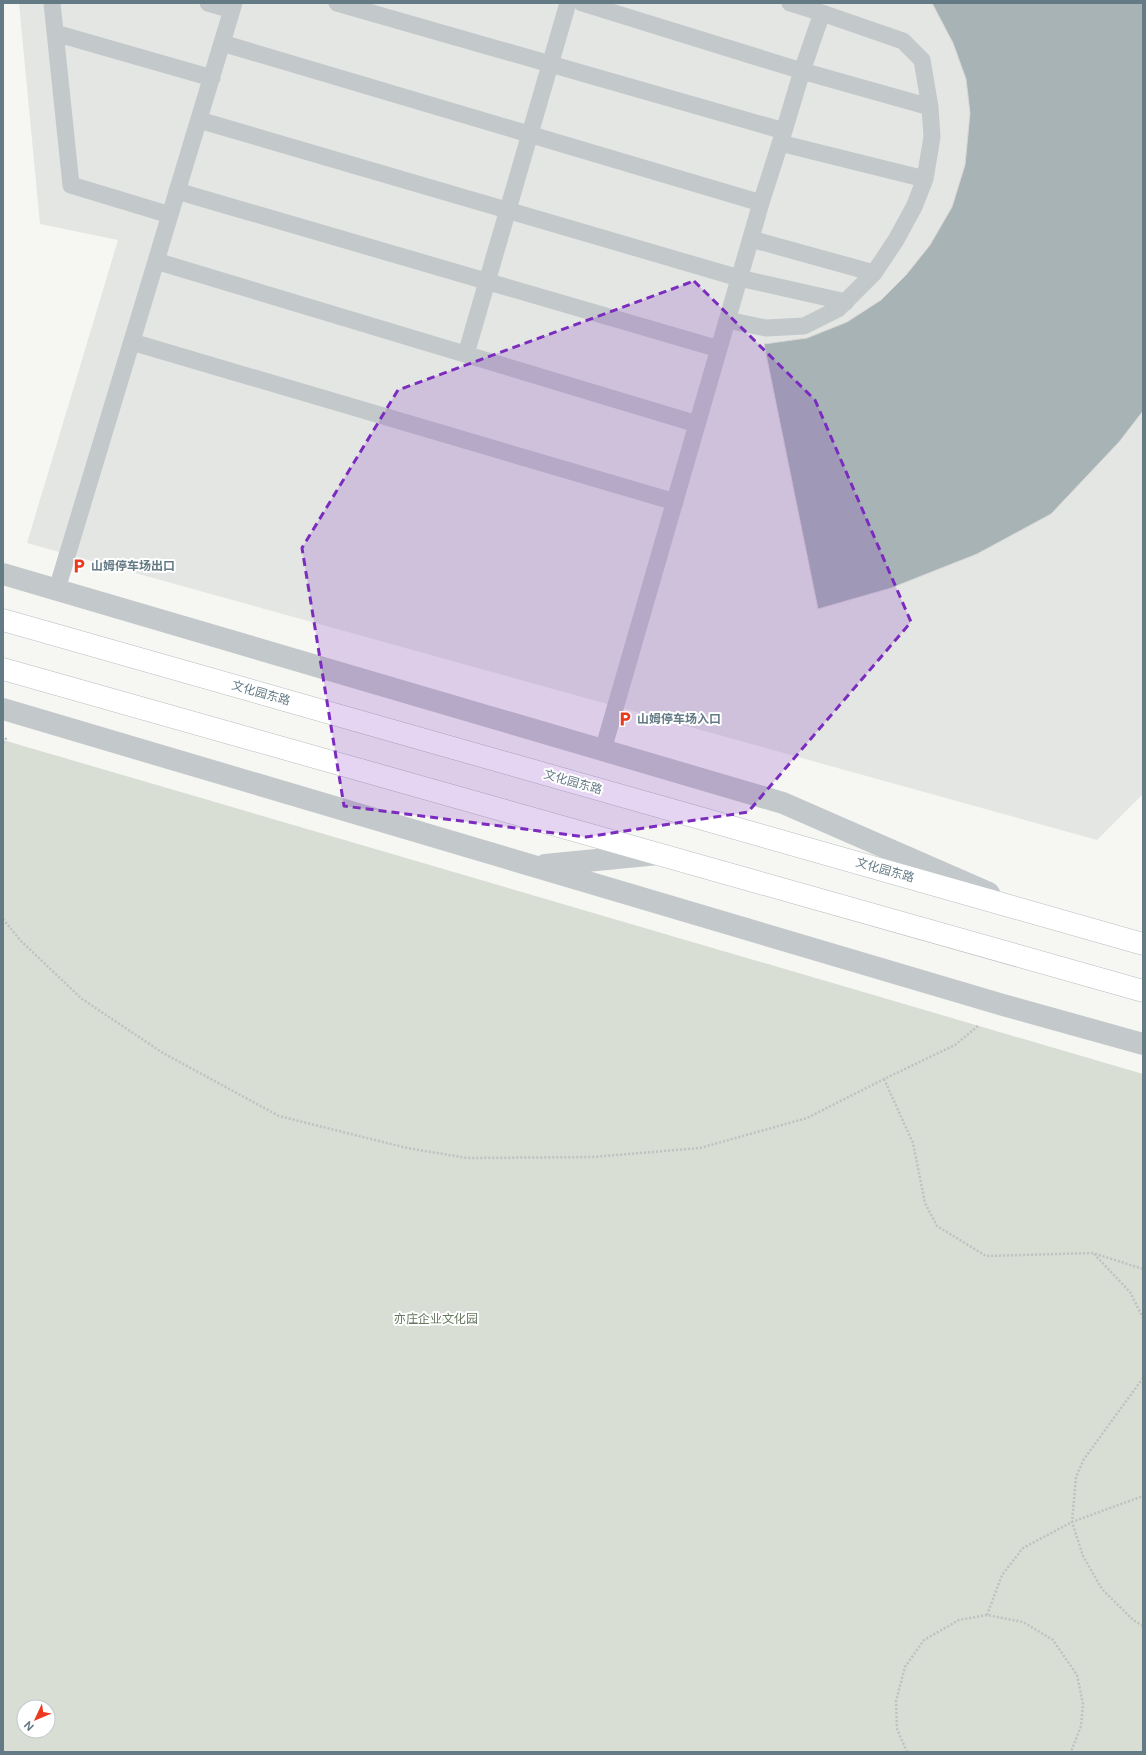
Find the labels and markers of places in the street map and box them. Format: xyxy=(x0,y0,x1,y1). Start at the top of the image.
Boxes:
parking icon: 山姆停车场出口 xyxy=(70,557,88,575)
place label: 山姆停车场出口 xyxy=(91,559,175,573)
parking icon: 山姆停车场入口 xyxy=(616,710,634,728)
place label: 山姆停车场入口 xyxy=(637,712,721,726)

